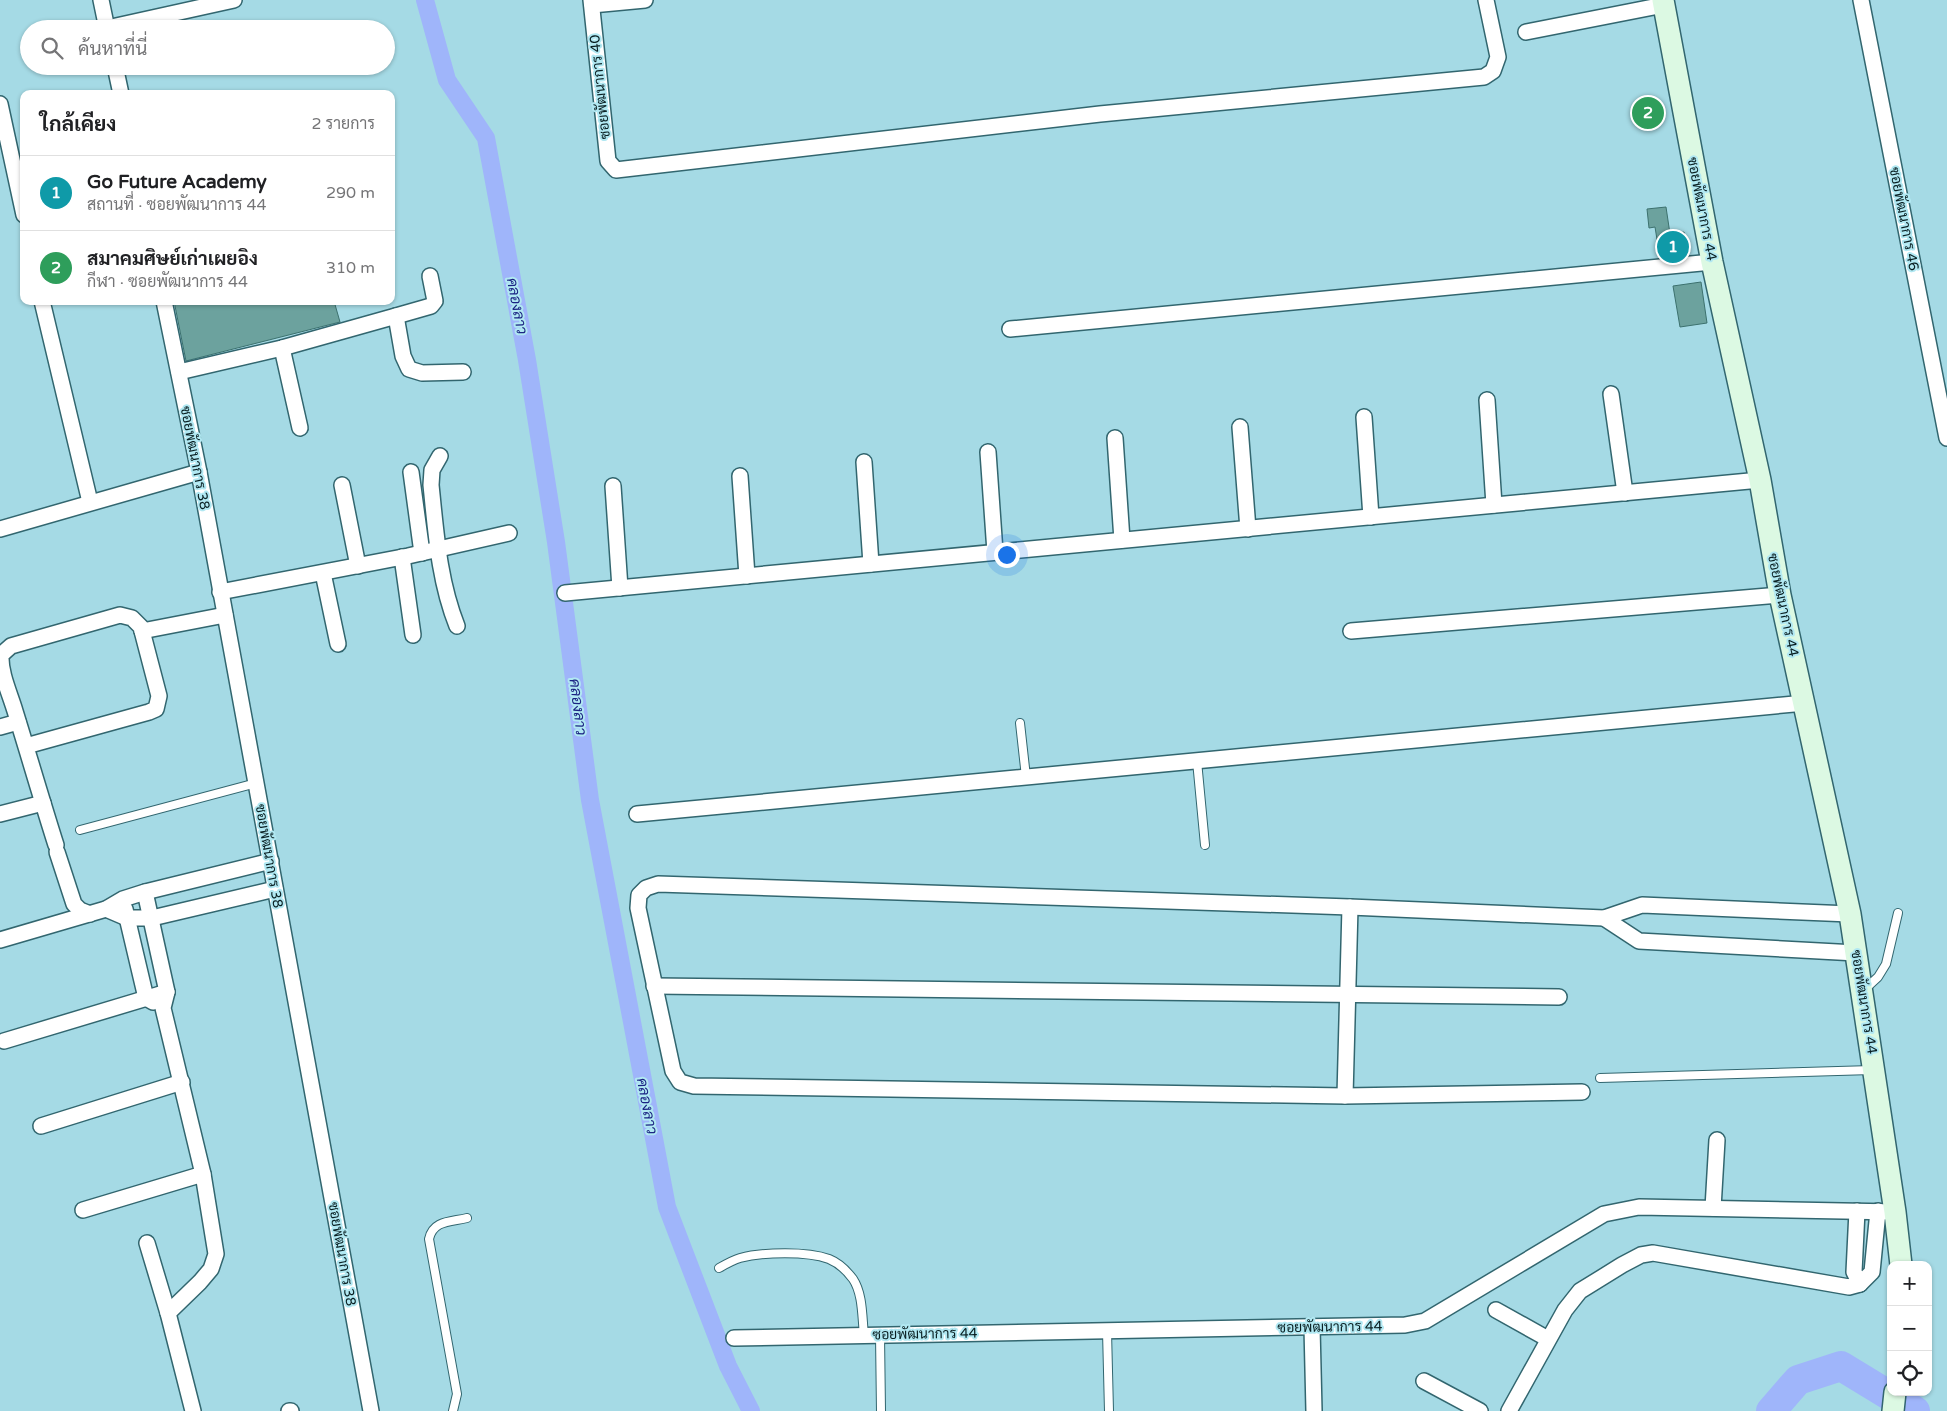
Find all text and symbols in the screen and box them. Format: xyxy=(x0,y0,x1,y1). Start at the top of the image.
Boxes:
search box xyxy=(20,20,395,75)
icon: search xyxy=(38,34,66,62)
street label: ซอยพัฒนาการ 40 xyxy=(586,34,614,140)
text: ค้นหาที่นี่ xyxy=(78,38,147,60)
pin: 2 xyxy=(1632,94,1664,132)
text: ใกล้เคียง xyxy=(40,112,116,137)
text: 2 รายการ xyxy=(311,114,375,134)
street label: ซอยพัฒนาการ 44 xyxy=(1684,156,1720,262)
street label: ซอยพัฒนาการ 46 xyxy=(1886,166,1922,272)
text: Go Future Academy xyxy=(87,171,267,193)
text: 1 xyxy=(51,183,61,203)
text: 290 m xyxy=(326,183,375,203)
text: สถานที่ · ซอยพัฒนาการ 44 xyxy=(87,195,267,215)
pin: 1 xyxy=(1657,228,1689,266)
text: สมาคมศิษย์เก่าเผยอิง xyxy=(87,248,258,270)
text: 2 xyxy=(51,258,61,278)
text: 310 m xyxy=(326,258,375,278)
text: กีฬา · ซอยพัฒนาการ 44 xyxy=(87,272,248,292)
water label: คลองลาว xyxy=(503,276,531,336)
street label: ซอยพัฒนาการ 38 xyxy=(177,405,213,511)
your location xyxy=(994,542,1020,568)
street label: ซอยพัฒนาการ 44 xyxy=(1764,552,1802,658)
water label: คลองลาว xyxy=(566,678,590,737)
street label: ซอยพัฒนาการ 38 xyxy=(252,803,287,909)
street label: ซอยพัฒนาการ 44 xyxy=(1847,949,1881,1055)
water label: คลองลาว xyxy=(633,1076,661,1136)
street label: ซอยพัฒนาการ 38 xyxy=(325,1201,360,1307)
map controls xyxy=(1887,1261,1932,1396)
button: + xyxy=(1887,1261,1932,1306)
button: − xyxy=(1887,1306,1932,1351)
street label: ซอยพัฒนาการ 44 xyxy=(1277,1318,1383,1336)
street label: ซอยพัฒนาการ 44 xyxy=(872,1325,978,1343)
button: locate xyxy=(1887,1351,1932,1396)

